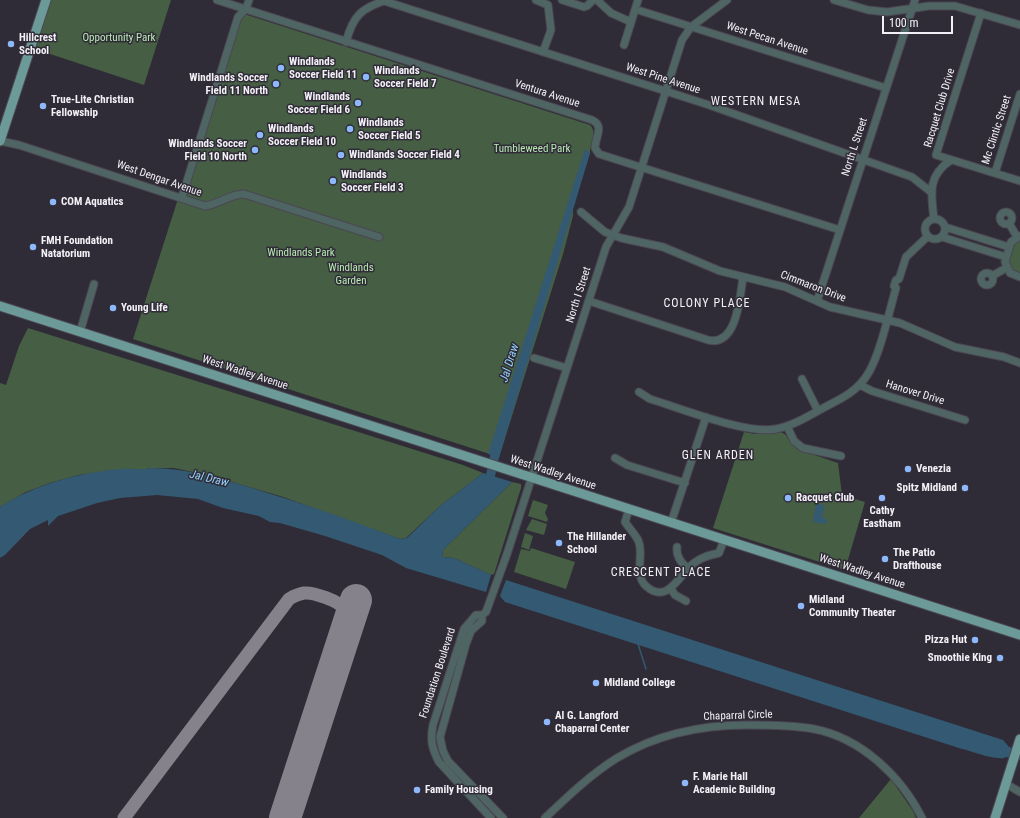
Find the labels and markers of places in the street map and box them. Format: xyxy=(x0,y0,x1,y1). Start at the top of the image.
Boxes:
place label: Hillcrest School xyxy=(19,31,56,57)
marker: Hillcrest School xyxy=(6,39,16,49)
place label: Windlands Soccer Field 11 xyxy=(289,55,357,81)
marker: Windlands Soccer Field 11 xyxy=(276,63,286,73)
place label: Windlands Soccer Field 7 xyxy=(374,64,437,90)
place label: Windlands Soccer Field 11 North xyxy=(189,71,268,97)
marker: Windlands Soccer Field 7 xyxy=(361,72,371,82)
marker: Windlands Soccer Field 11 North xyxy=(271,79,281,89)
place label: Windlands Soccer Field 6 xyxy=(287,90,350,116)
place label: True-Lite Christian Fellowship xyxy=(51,93,134,119)
marker: Windlands Soccer Field 6 xyxy=(353,98,363,108)
marker: True-Lite Christian Fellowship xyxy=(38,101,48,111)
place label: Windlands Soccer Field 5 xyxy=(358,116,421,142)
place label: Windlands Soccer Field 10 xyxy=(268,122,336,148)
marker: Windlands Soccer Field 5 xyxy=(345,124,355,134)
marker: Windlands Soccer Field 10 xyxy=(255,130,265,140)
place label: Windlands Soccer Field 10 North xyxy=(168,137,247,163)
marker: Windlands Soccer Field 10 North xyxy=(250,145,260,155)
place label: Windlands Soccer Field 4 xyxy=(349,148,460,162)
marker: Windlands Soccer Field 4 xyxy=(336,150,346,160)
place label: Windlands Soccer Field 3 xyxy=(341,168,404,194)
marker: Windlands Soccer Field 3 xyxy=(328,176,338,186)
place label: COM Aquatics xyxy=(61,195,124,209)
marker: COM Aquatics xyxy=(48,197,58,207)
place label: FMH Foundation Natatorium xyxy=(41,234,113,260)
marker: FMH Foundation Natatorium xyxy=(28,242,38,252)
place label: Young Life xyxy=(121,301,168,315)
marker: Young Life xyxy=(108,303,118,313)
place label: Venezia xyxy=(916,462,951,476)
marker: Venezia xyxy=(903,464,913,474)
place label: Spitz Midland xyxy=(897,481,957,495)
marker: Spitz Midland xyxy=(960,483,970,493)
place label: Racquet Club xyxy=(796,491,854,505)
marker: Racquet Club xyxy=(783,493,793,503)
marker: Cathy Eastham xyxy=(877,493,887,503)
place label: Cathy Eastham xyxy=(863,504,901,530)
place label: The Hillander School xyxy=(567,530,626,556)
marker: The Hillander School xyxy=(554,538,564,548)
place label: The Patio Drafthouse xyxy=(893,546,941,572)
marker: The Patio Drafthouse xyxy=(880,554,890,564)
place label: Midland Community Theater xyxy=(809,593,896,619)
marker: Midland Community Theater xyxy=(796,601,806,611)
place label: Pizza Hut xyxy=(925,633,967,647)
marker: Pizza Hut xyxy=(970,635,980,645)
place label: Smoothie King xyxy=(928,651,992,665)
marker: Smoothie King xyxy=(995,653,1005,663)
place label: Midland College xyxy=(604,676,675,690)
marker: Midland College xyxy=(591,678,601,688)
place label: Al G. Langford Chaparral Center xyxy=(555,709,629,735)
marker: Al G. Langford Chaparral Center xyxy=(542,717,552,727)
place label: F. Marie Hall Academic Building xyxy=(693,770,775,796)
marker: F. Marie Hall Academic Building xyxy=(680,778,690,788)
place label: Family Housing xyxy=(425,783,493,797)
marker: Family Housing xyxy=(412,785,422,795)

